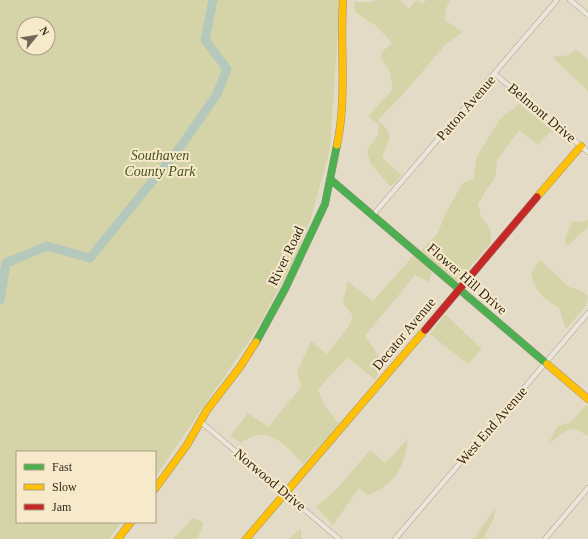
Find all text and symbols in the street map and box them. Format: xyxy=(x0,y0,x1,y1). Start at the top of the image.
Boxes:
north arrow xyxy=(16,16,56,56)
text: N xyxy=(37,25,52,37)
street label: Patton Avenue xyxy=(434,73,498,143)
street label: Belmont Drive xyxy=(505,80,579,146)
park label: Southaven County Park xyxy=(124,148,196,179)
street label: River Road xyxy=(265,224,307,288)
street label: Flower Hill Drive xyxy=(424,240,510,318)
street label: Decator Avenue xyxy=(369,295,439,373)
street label: West End Avenue xyxy=(454,384,530,468)
street label: Norwood Drive xyxy=(231,446,309,514)
legend xyxy=(16,451,156,523)
text: Fast xyxy=(52,460,73,474)
text: Slow xyxy=(52,480,77,494)
text: Jam xyxy=(52,500,72,514)

